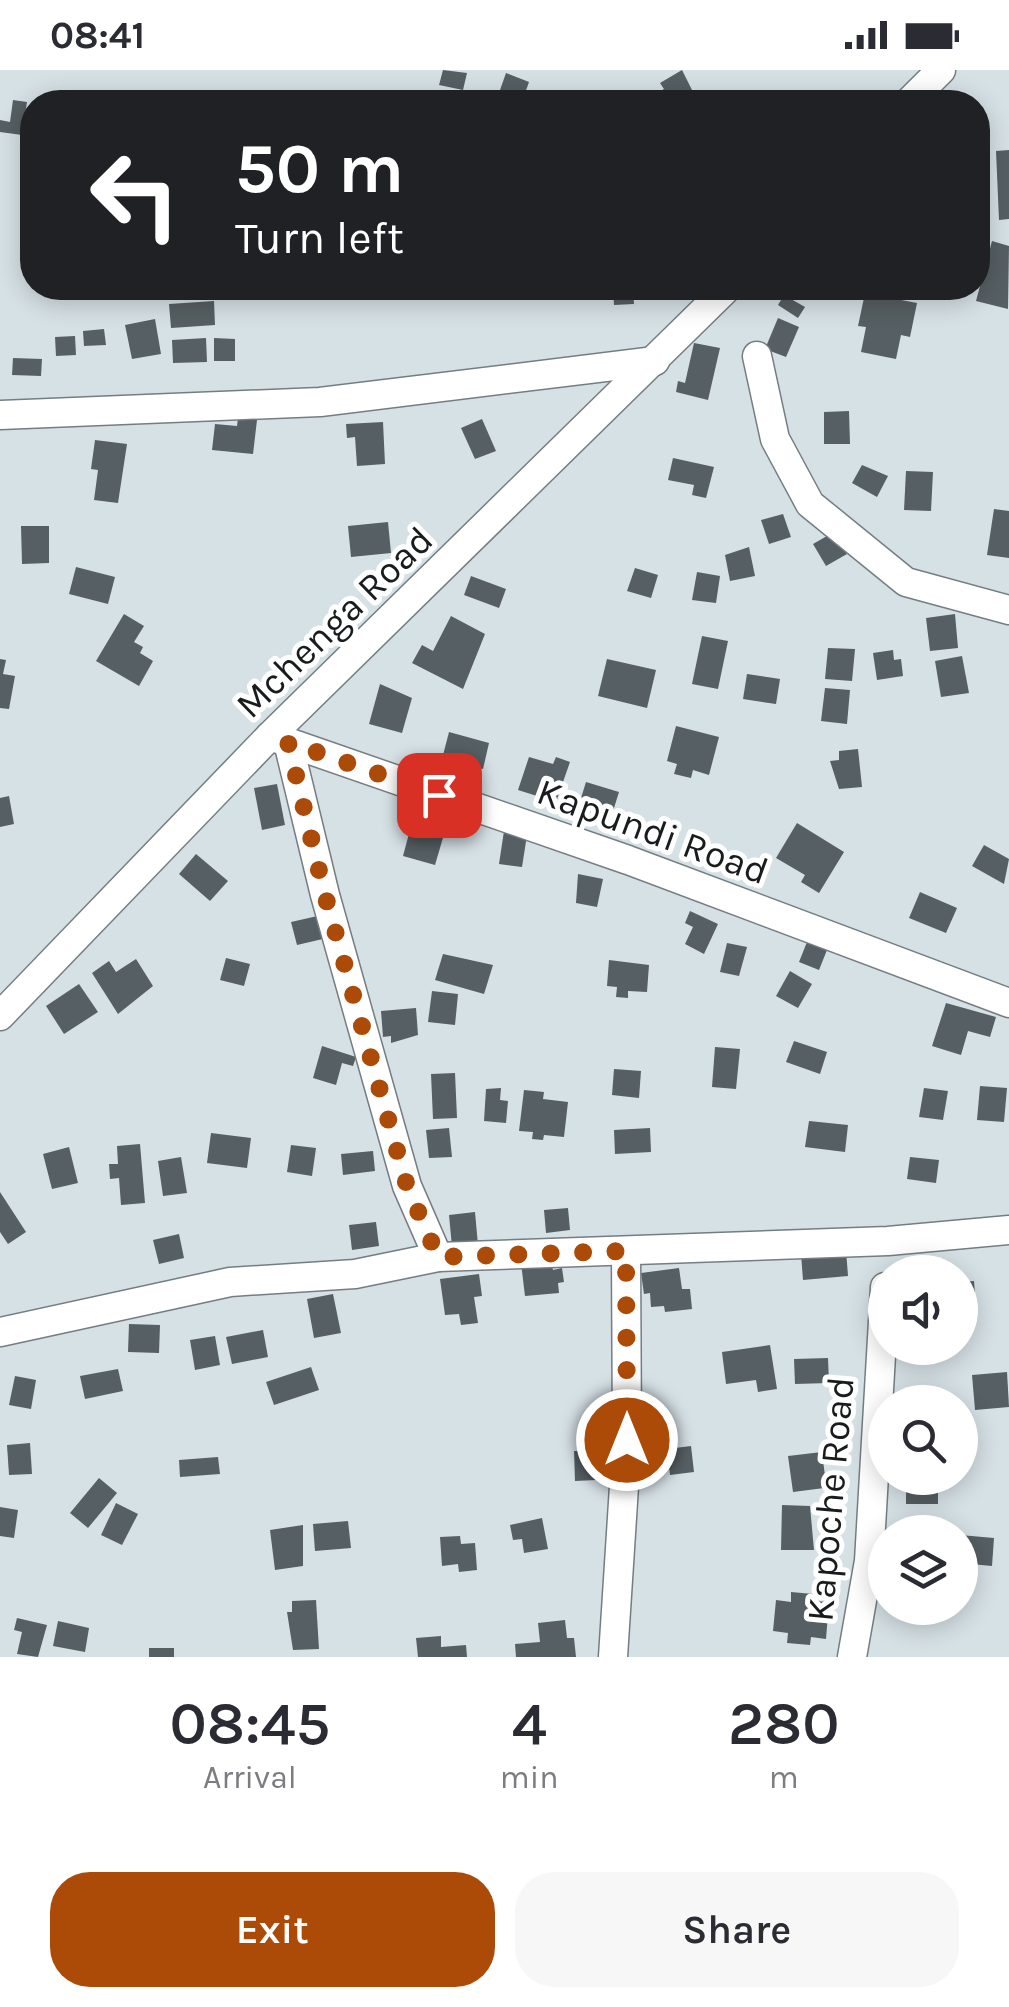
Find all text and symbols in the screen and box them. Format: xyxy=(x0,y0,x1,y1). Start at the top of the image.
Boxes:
text: 08:41 xyxy=(50,13,145,58)
text: 50 m xyxy=(235,128,404,210)
icon: left xyxy=(70,130,200,260)
text: Turn left xyxy=(235,212,404,264)
street label: Mchenga Road xyxy=(227,517,442,727)
pin xyxy=(397,753,482,838)
icon: arrive xyxy=(412,768,467,823)
street label: Kapundi Road xyxy=(531,769,774,894)
map controls xyxy=(868,1255,978,1625)
button: sound xyxy=(868,1255,978,1365)
street label: Kapoche Road xyxy=(797,1375,864,1623)
button: search xyxy=(868,1385,978,1495)
position arrow xyxy=(575,1388,679,1492)
button: layers xyxy=(868,1515,978,1625)
text: 08:45 xyxy=(169,1689,330,1759)
text: 4 xyxy=(512,1689,547,1759)
text: 280 xyxy=(728,1689,840,1759)
text: Arrival xyxy=(203,1759,297,1796)
text: min xyxy=(500,1759,559,1796)
text: m xyxy=(769,1759,799,1796)
button: Exit xyxy=(50,1872,495,1987)
button: Share xyxy=(515,1872,959,1987)

